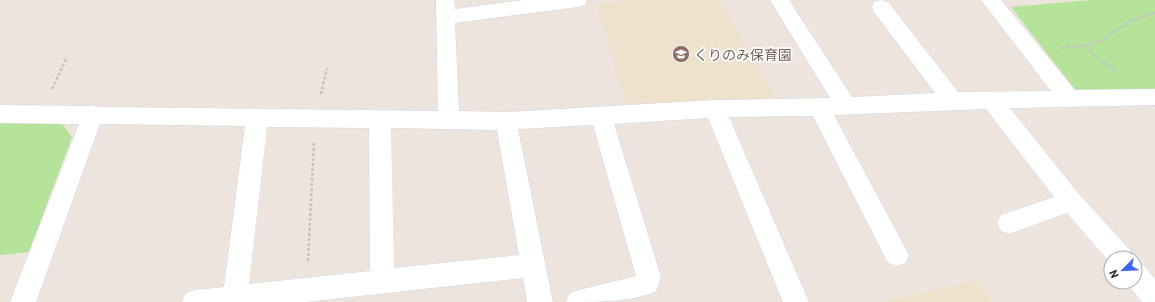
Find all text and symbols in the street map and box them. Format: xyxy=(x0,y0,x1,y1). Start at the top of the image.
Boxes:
school or university icon: くりのみ保育園 xyxy=(671,44,691,64)
place label: くりのみ保育園 xyxy=(694,46,792,63)
north arrow xyxy=(1103,250,1143,290)
text: N xyxy=(1106,268,1121,280)

